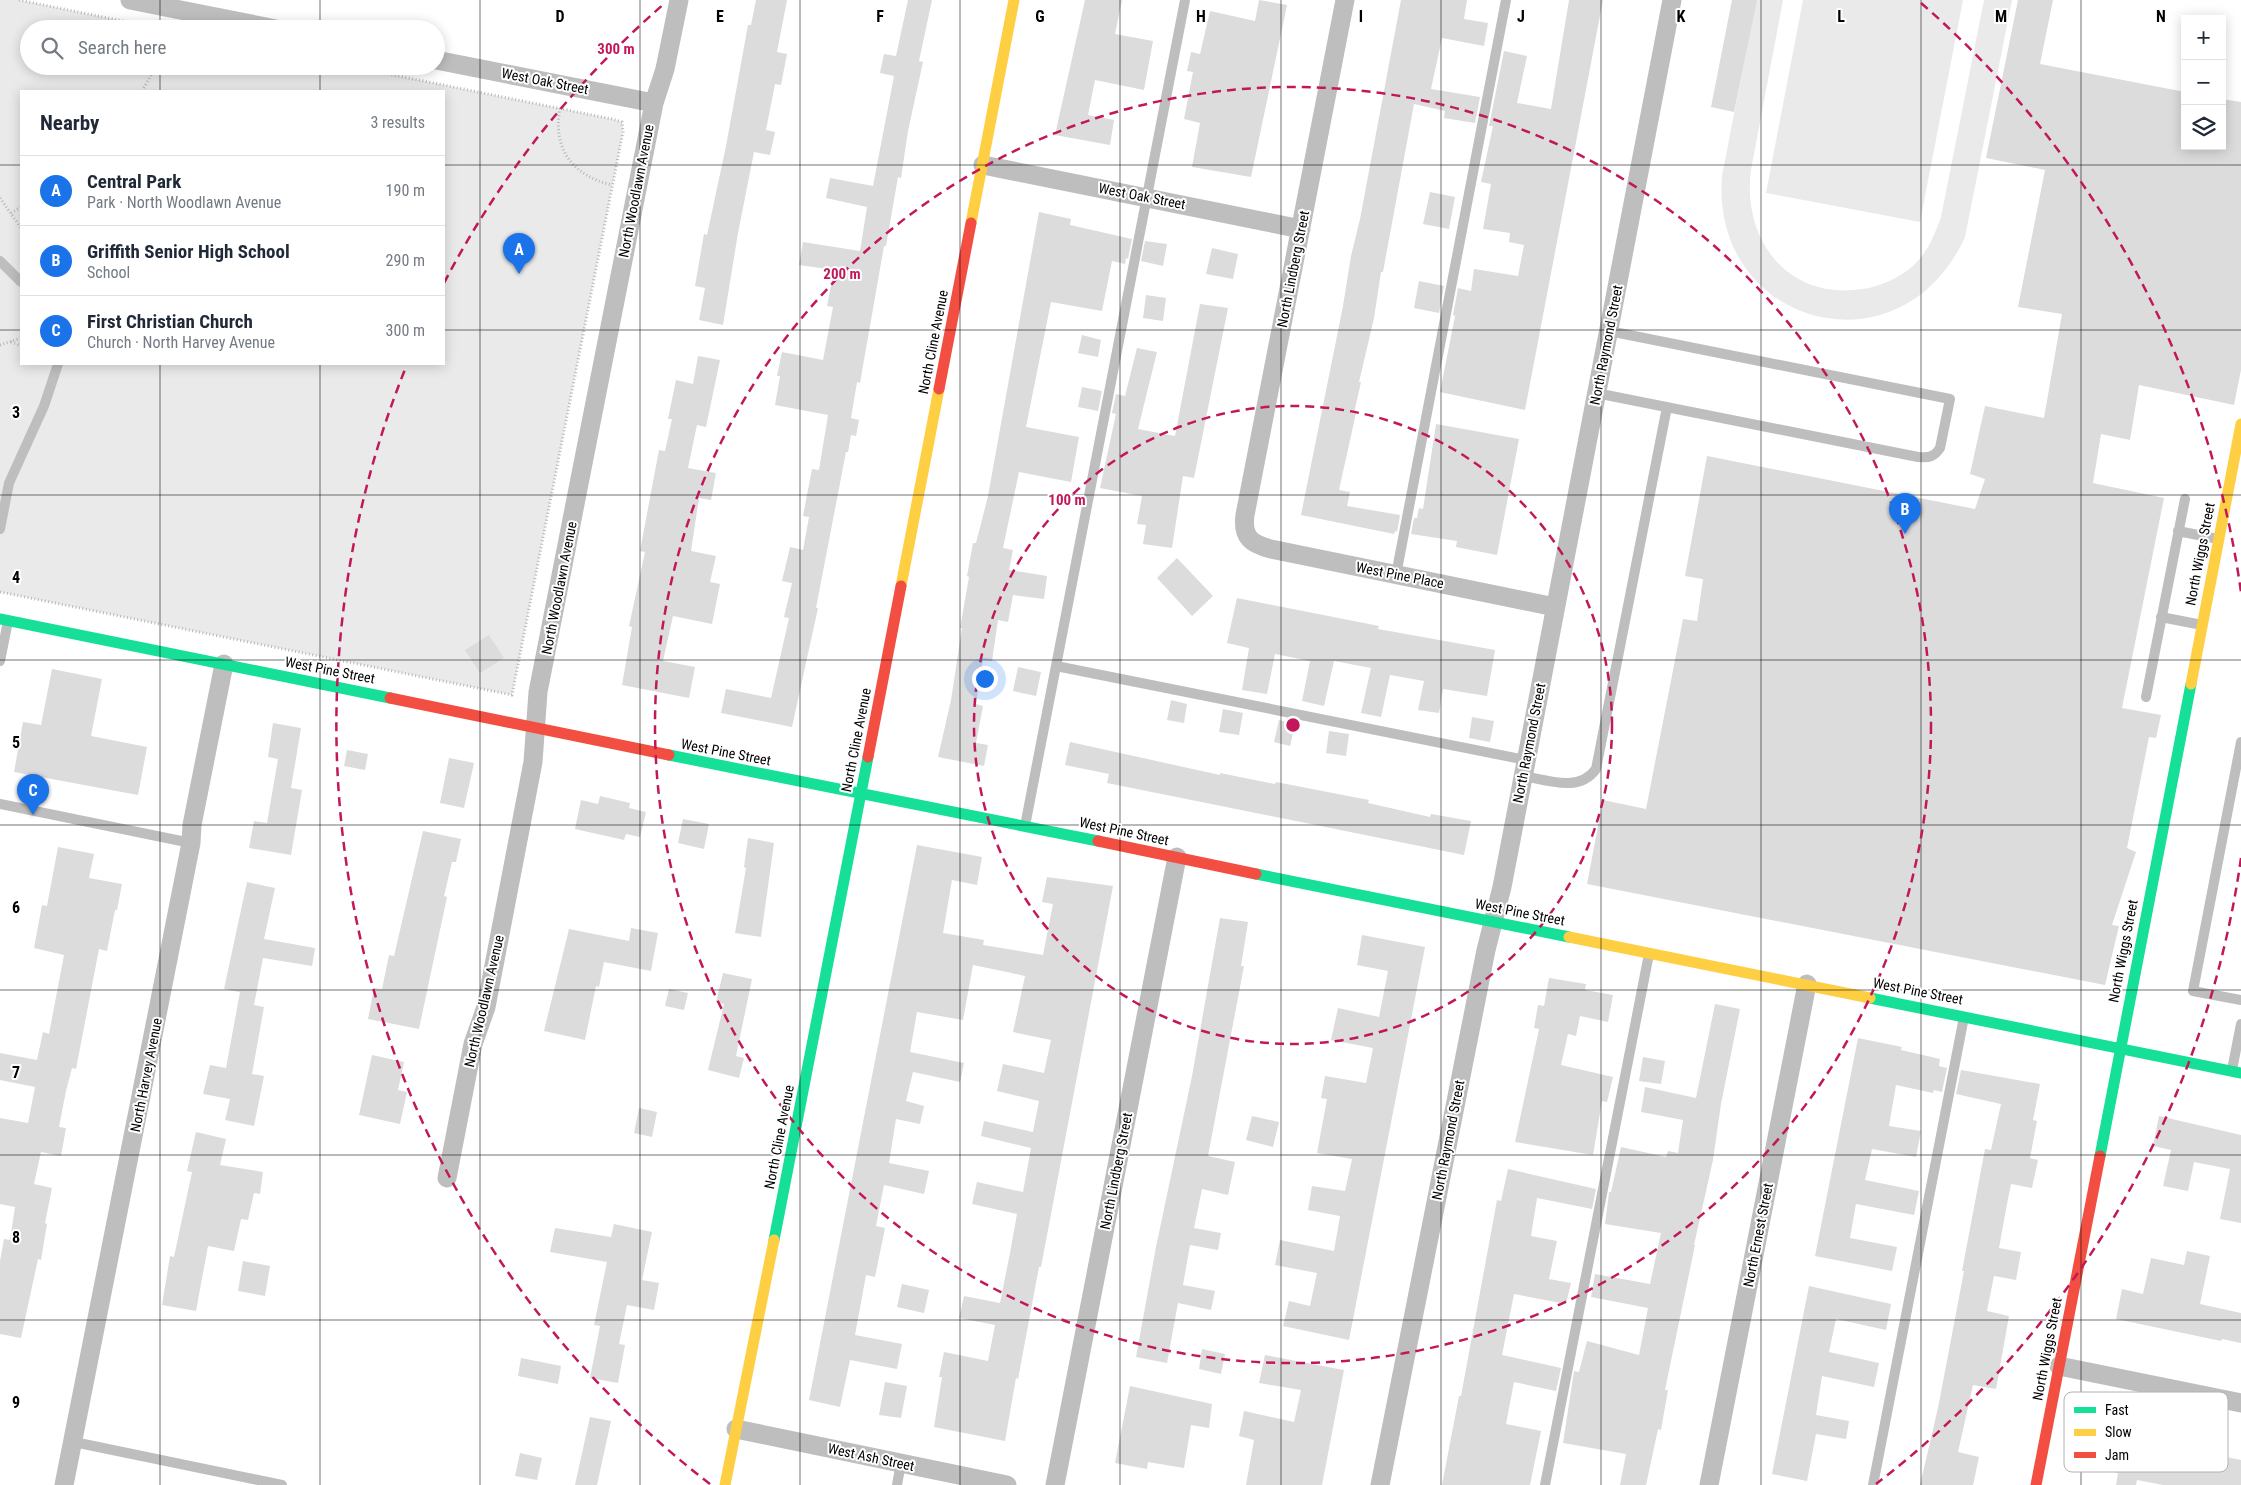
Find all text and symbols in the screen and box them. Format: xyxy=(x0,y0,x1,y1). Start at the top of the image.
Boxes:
text: D xyxy=(555,7,565,26)
text: E xyxy=(716,7,724,26)
text: F xyxy=(876,7,884,26)
text: G xyxy=(1035,7,1045,26)
text: H xyxy=(1196,7,1206,26)
text: I xyxy=(1359,7,1363,26)
text: J xyxy=(1517,7,1525,26)
text: K xyxy=(1677,7,1686,26)
text: L xyxy=(1837,7,1845,26)
text: M xyxy=(1995,7,2007,26)
text: N xyxy=(2156,7,2166,26)
map controls xyxy=(2181,15,2226,150)
button: + xyxy=(2181,15,2226,60)
search box xyxy=(20,20,445,75)
icon: search xyxy=(38,34,66,62)
text: Search here xyxy=(78,36,166,59)
text: 300 m xyxy=(597,40,635,58)
button: − xyxy=(2181,60,2226,105)
street label: West Oak Street xyxy=(500,65,590,97)
button: layers xyxy=(2181,105,2226,150)
text: Nearby xyxy=(40,111,99,135)
text: 3 results xyxy=(370,113,425,132)
street label: North Woodlawn Avenue xyxy=(615,123,657,259)
text: Central Park xyxy=(87,170,181,193)
street label: West Oak Street xyxy=(1097,180,1187,212)
text: A xyxy=(51,181,61,200)
text: 190 m xyxy=(386,181,425,200)
text: Park · North Woodlawn Avenue xyxy=(87,193,281,212)
street label: North Lindberg Street xyxy=(1274,209,1312,329)
pin: A xyxy=(503,233,535,274)
text: Griffith Senior High School xyxy=(87,240,290,263)
text: B xyxy=(52,251,60,270)
text: 290 m xyxy=(386,251,425,270)
text: School xyxy=(87,263,130,282)
text: 200 m xyxy=(823,265,861,283)
street label: North Raymond Street xyxy=(1587,284,1625,406)
street label: North Cline Avenue xyxy=(915,288,951,395)
text: First Christian Church xyxy=(87,310,253,333)
text: C xyxy=(51,321,61,340)
text: 300 m xyxy=(386,321,425,340)
text: Church · North Harvey Avenue xyxy=(87,333,275,352)
text: 3 xyxy=(12,403,20,422)
text: 100 m xyxy=(1048,491,1086,509)
pin: B xyxy=(1889,493,1921,534)
street label: North Wiggs Street xyxy=(2182,501,2218,607)
street label: North Woodlawn Avenue xyxy=(538,520,580,656)
street label: West Pine Place xyxy=(1355,559,1446,591)
text: 4 xyxy=(12,568,20,587)
street label: West Pine Street xyxy=(284,653,376,687)
your location xyxy=(972,666,998,692)
street label: North Raymond Street xyxy=(1510,682,1548,804)
street label: North Cline Avenue xyxy=(838,686,874,793)
centre of rings xyxy=(1284,716,1302,734)
text: 5 xyxy=(12,733,20,752)
street label: West Pine Street xyxy=(680,735,772,769)
pin: C xyxy=(17,774,49,815)
street label: West Pine Street xyxy=(1078,814,1170,848)
street label: West Pine Street xyxy=(1474,895,1566,929)
text: 6 xyxy=(12,898,20,917)
street label: North Wiggs Street xyxy=(2105,898,2141,1004)
street label: North Woodlawn Avenue xyxy=(461,933,507,1069)
street label: West Pine Street xyxy=(1872,974,1964,1008)
street label: North Harvey Avenue xyxy=(127,1016,165,1133)
text: 7 xyxy=(12,1063,20,1082)
street label: North Raymond Street xyxy=(1429,1079,1467,1201)
street label: North Cline Avenue xyxy=(761,1083,797,1190)
street label: North Lindberg Street xyxy=(1097,1111,1135,1231)
street label: North Ernest Street xyxy=(1740,1182,1776,1288)
text: 8 xyxy=(12,1228,20,1247)
street label: North Wiggs Street xyxy=(2029,1296,2065,1402)
legend xyxy=(2064,1392,2228,1472)
text: 9 xyxy=(12,1393,20,1412)
text: Fast xyxy=(2105,1402,2129,1418)
text: Slow xyxy=(2105,1424,2132,1440)
street label: West Ash Street xyxy=(826,1440,916,1474)
text: Jam xyxy=(2105,1447,2129,1463)

